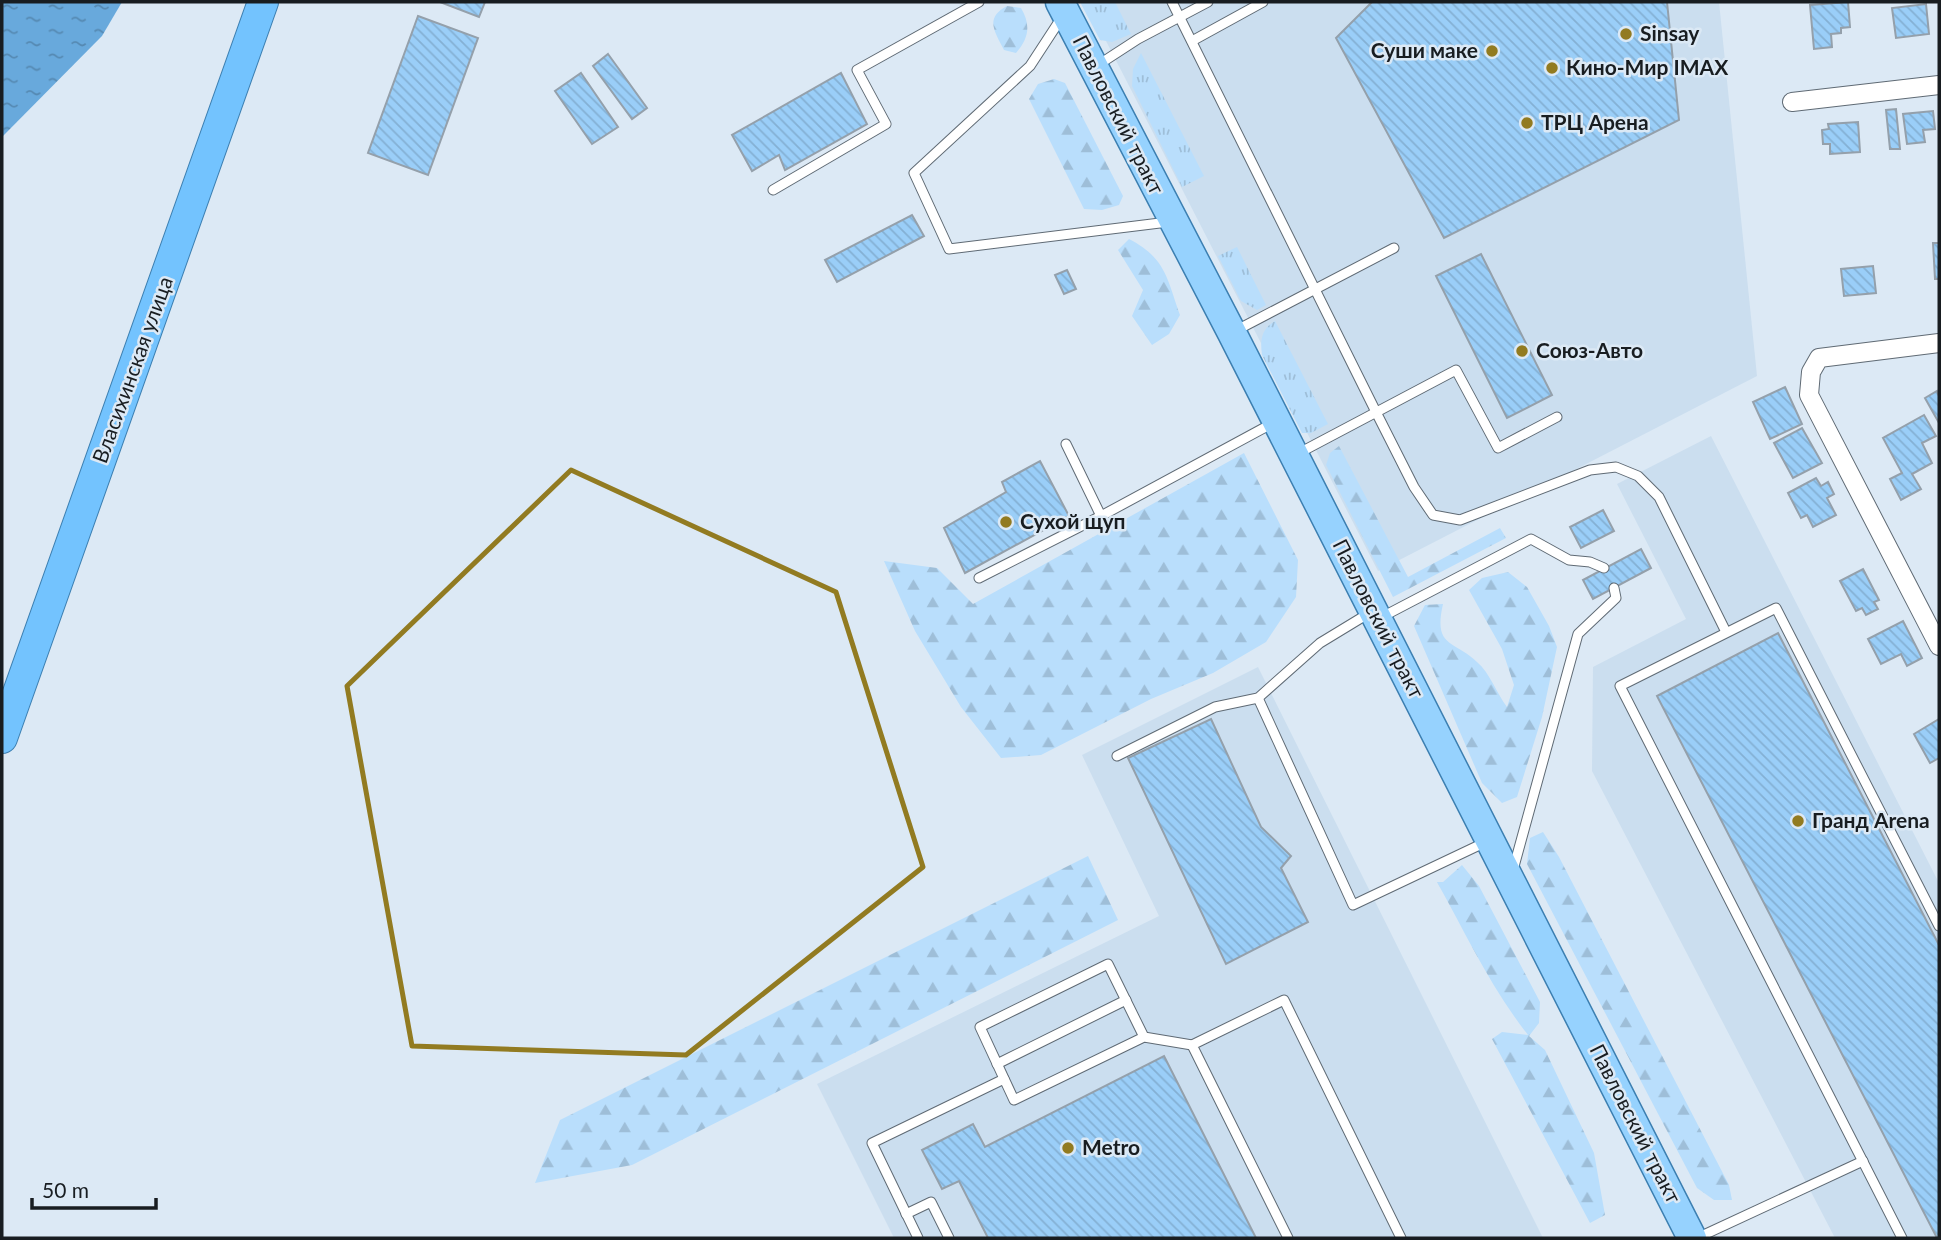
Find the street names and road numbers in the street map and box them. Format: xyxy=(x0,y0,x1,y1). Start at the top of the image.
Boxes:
street label: Павловский тракт xyxy=(1068,31,1170,198)
street label: Власихинская улица xyxy=(86,273,177,466)
street label: Павловский тракт xyxy=(1328,535,1430,702)
street label: Павловский тракт xyxy=(1585,1040,1687,1207)

